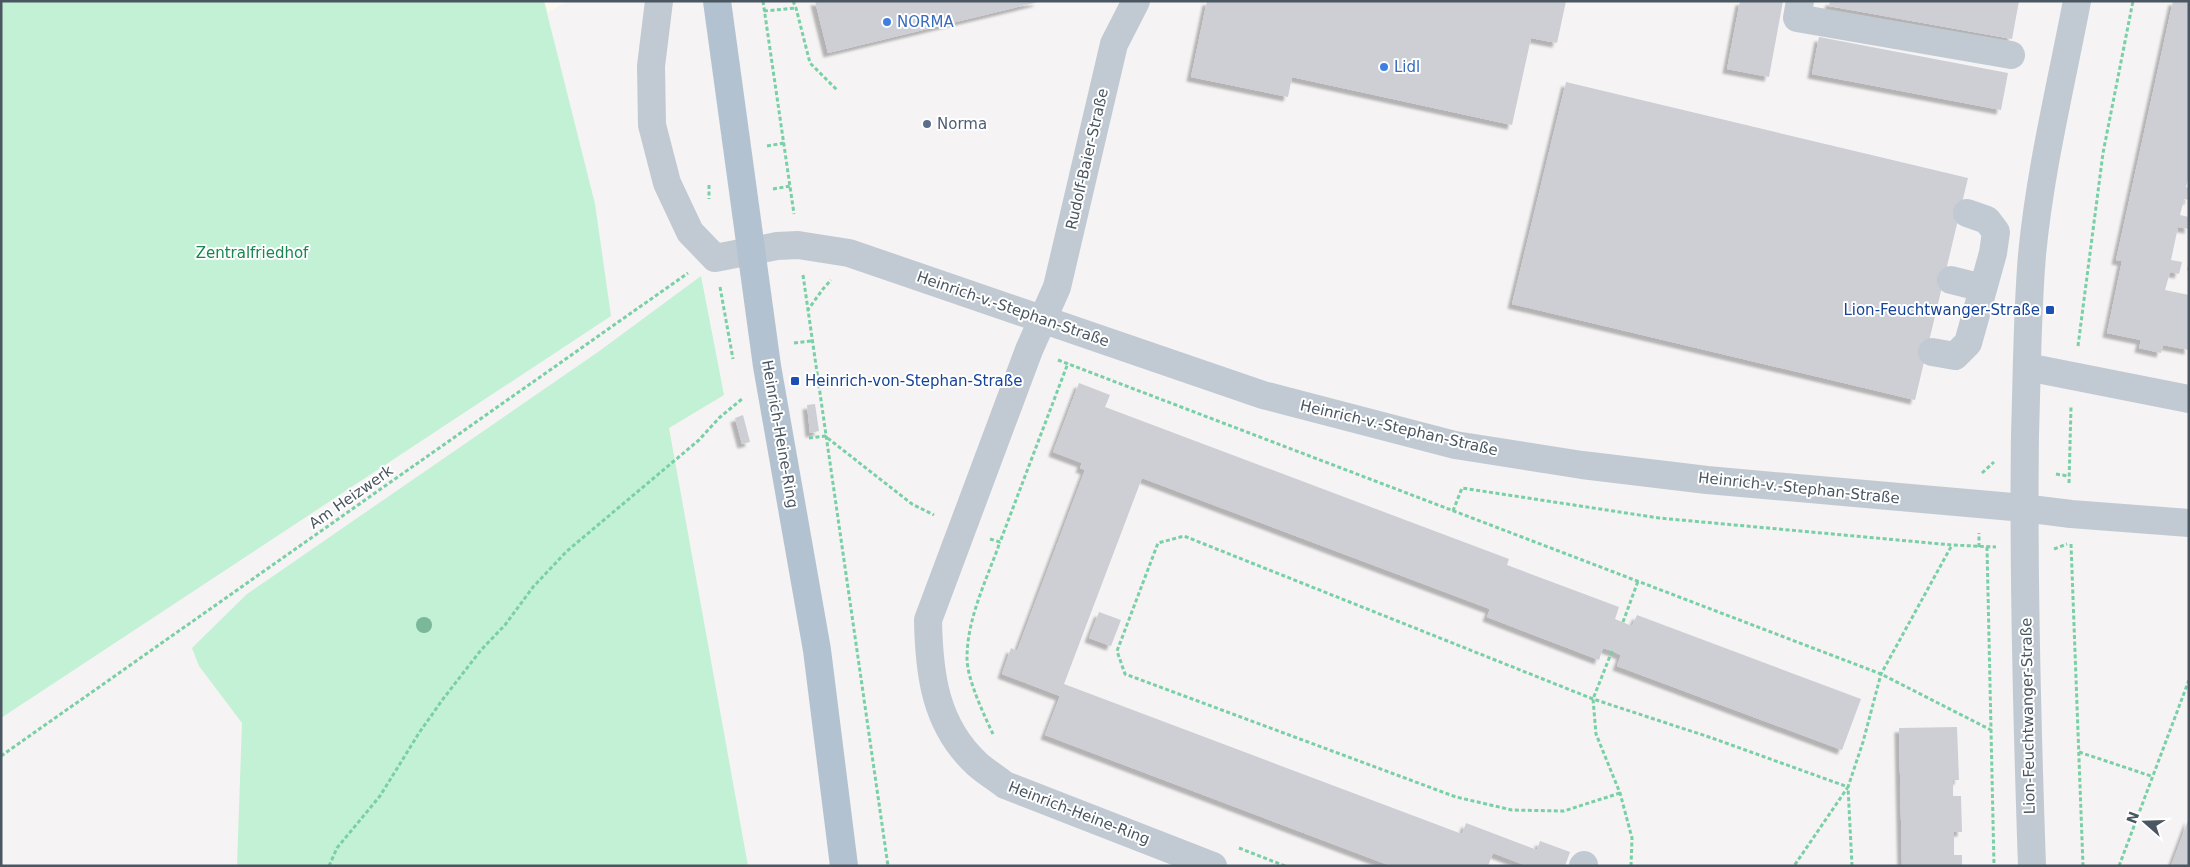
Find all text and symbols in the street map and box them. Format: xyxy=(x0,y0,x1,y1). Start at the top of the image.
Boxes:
place label: NORMA xyxy=(897,13,954,31)
marker: NORMA xyxy=(881,16,893,28)
place label: Lidl xyxy=(1394,58,1420,76)
marker: Lidl xyxy=(1378,61,1390,73)
street label: Rudolf-Baier-Straße xyxy=(1062,87,1112,231)
place label: Norma xyxy=(937,115,987,133)
marker: Norma xyxy=(921,118,933,130)
park label: Zentralfriedhof xyxy=(196,244,309,262)
street label: Heinrich-v.-Stephan-Straße xyxy=(914,268,1112,350)
place label: Lion-Feuchtwanger-Straße xyxy=(1843,301,2040,319)
marker: Lion-Feuchtwanger-Straße xyxy=(2044,304,2056,316)
street label: Heinrich-Heine-Ring xyxy=(758,359,802,509)
place label: Heinrich-von-Stephan-Straße xyxy=(805,372,1022,390)
marker: Heinrich-von-Stephan-Straße xyxy=(789,375,801,387)
street label: Heinrich-v.-Stephan-Straße xyxy=(1298,396,1500,460)
street label: Am Heizwerk xyxy=(305,461,397,533)
street label: Heinrich-v.-Stephan-Straße xyxy=(1697,468,1901,508)
street label: Lion-Feuchtwanger-Straße xyxy=(2017,618,2039,814)
street label: Heinrich-Heine-Ring xyxy=(1006,778,1152,848)
north arrow xyxy=(2120,797,2170,847)
text: N xyxy=(2123,809,2142,826)

